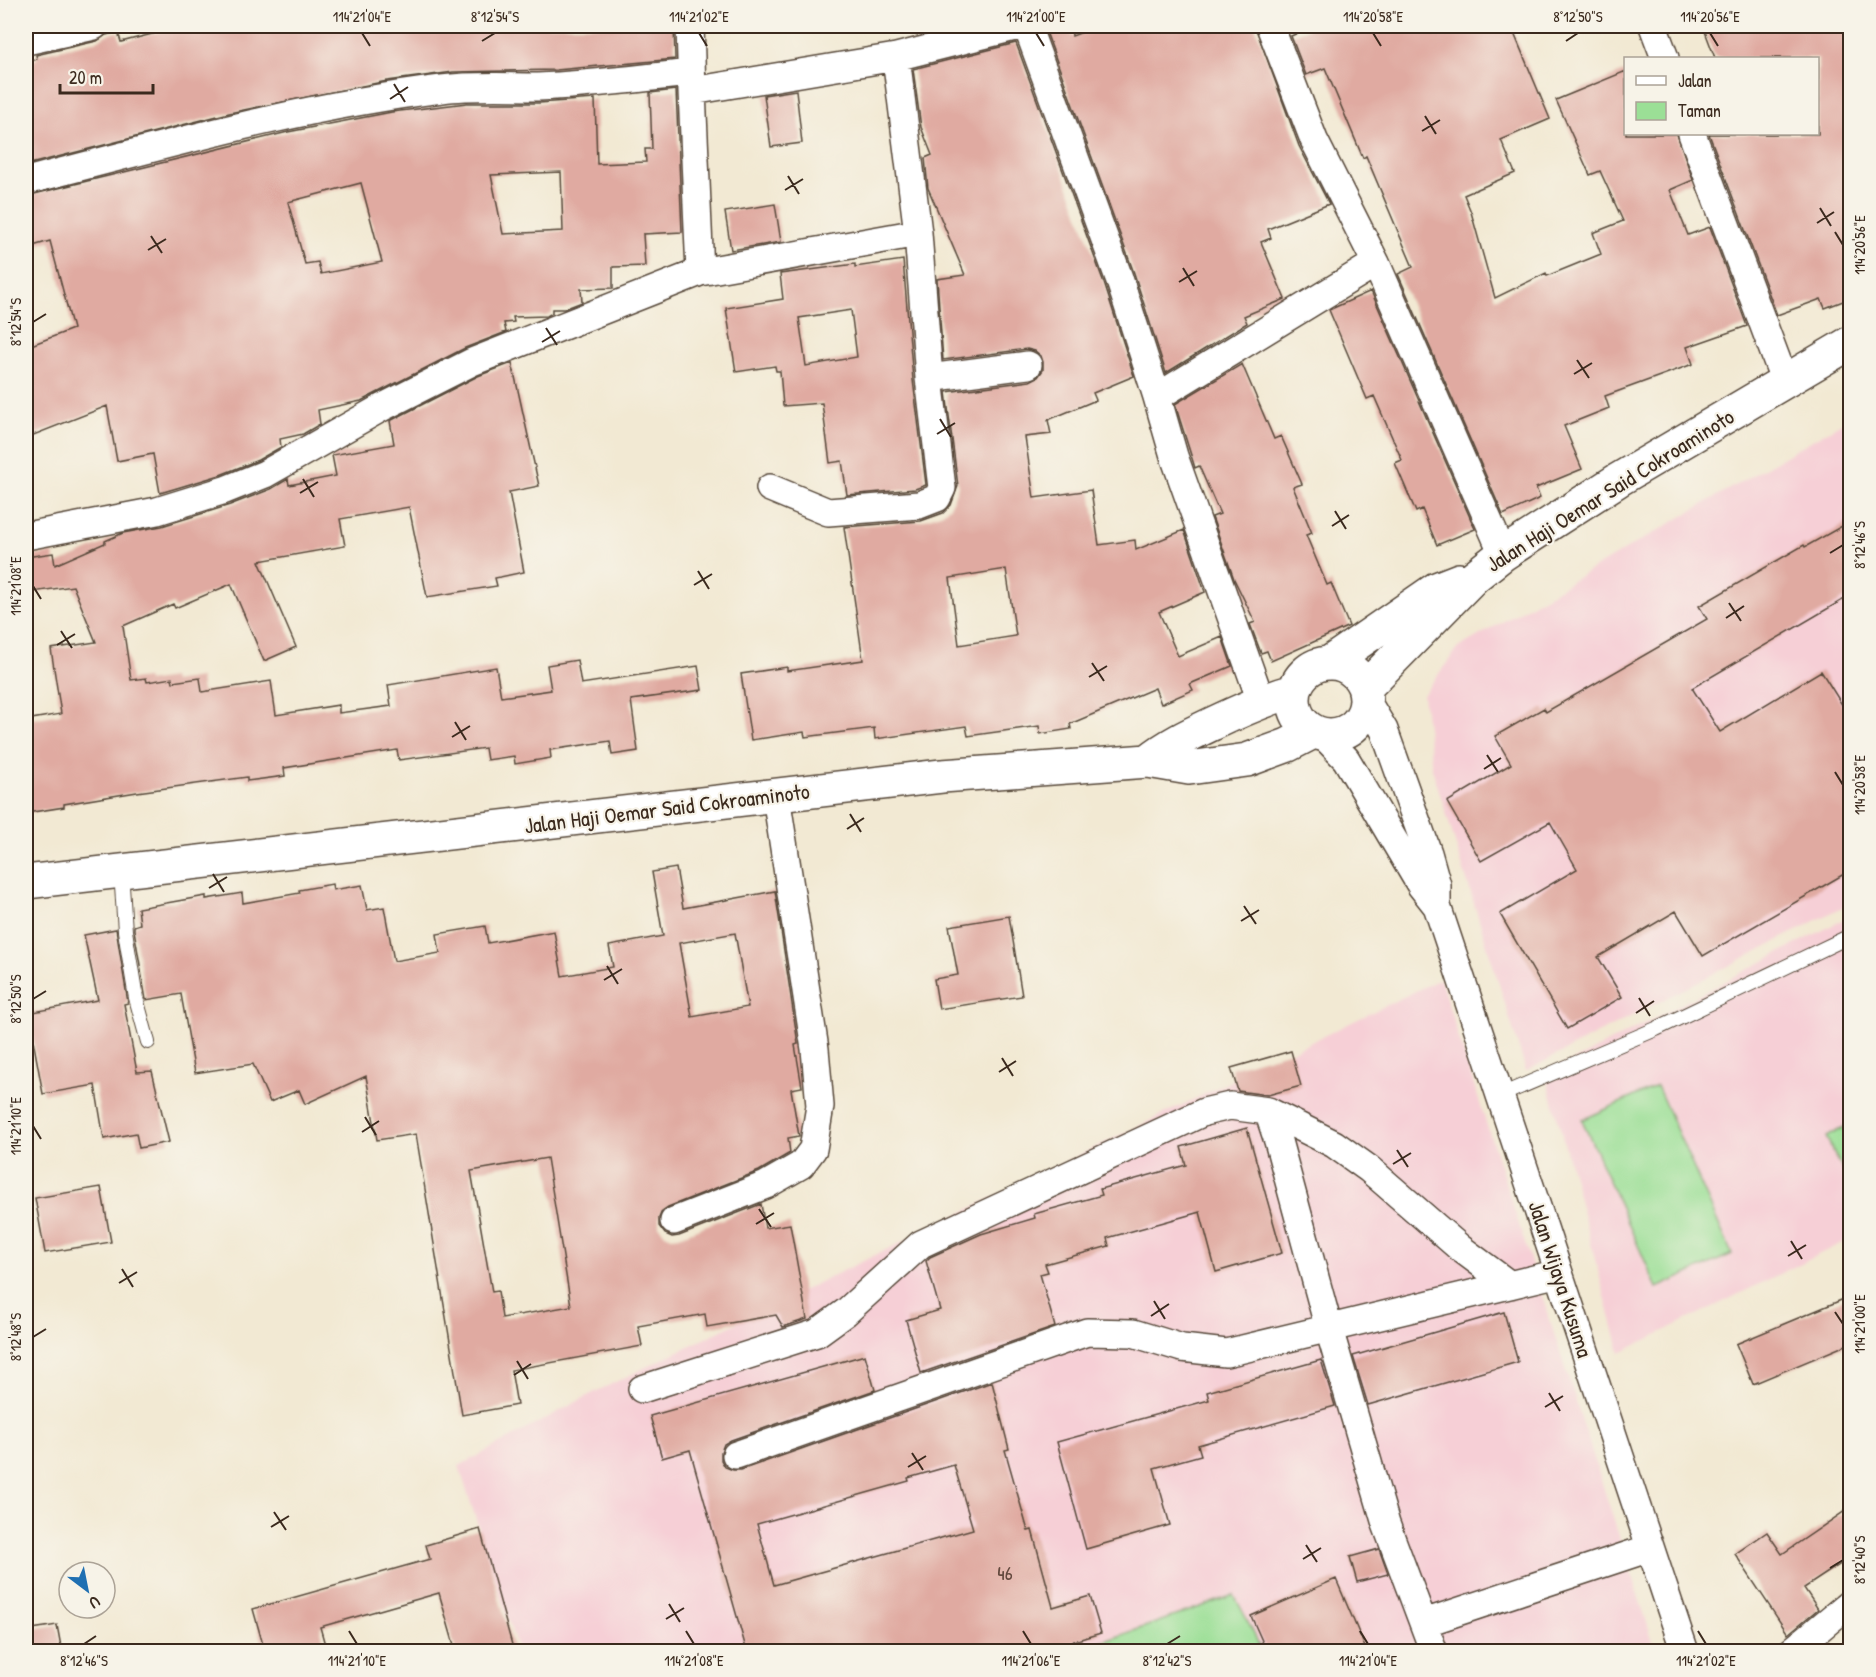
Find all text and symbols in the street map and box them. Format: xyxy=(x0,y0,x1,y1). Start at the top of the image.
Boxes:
text: 114°21'04"E xyxy=(333,6,392,27)
text: 8°12'54"S xyxy=(471,6,519,27)
text: 114°21'02"E xyxy=(669,6,729,27)
text: 114°21'00"E xyxy=(1006,6,1066,27)
text: 114°20'58"E xyxy=(1343,6,1403,27)
text: 8°12'50"S xyxy=(1553,6,1603,27)
text: 114°20'56"E xyxy=(1680,6,1740,27)
scale bar xyxy=(60,57,153,95)
legend xyxy=(1624,57,1819,135)
text: 20 m xyxy=(69,65,102,90)
text: Jalan xyxy=(1678,68,1712,93)
text: Taman xyxy=(1678,98,1721,123)
text: 114°20'56"E xyxy=(1849,215,1870,275)
text: 8°12'54"S xyxy=(5,298,26,346)
street label: Jalan Haji Oemar Said Cokroaminoto xyxy=(1480,401,1740,579)
text: 8°12'46"S xyxy=(1849,521,1870,569)
text: 114°21'08"E xyxy=(5,556,26,616)
text: 114°20'58"E xyxy=(1849,755,1870,815)
street label: Jalan Haji Oemar Said Cokroaminoto xyxy=(523,776,811,840)
text: 8°12'50"S xyxy=(5,974,26,1024)
text: 114°21'10"E xyxy=(5,1097,26,1155)
street label: Jalan Wijaya Kusuma xyxy=(1522,1197,1601,1361)
text: 114°21'00"E xyxy=(1849,1294,1870,1354)
text: 8°12'48"S xyxy=(5,1313,26,1361)
text: 8°12'40"S xyxy=(1849,1536,1870,1584)
house number: 46 xyxy=(997,1559,1013,1586)
north arrow xyxy=(57,1560,117,1620)
text: U xyxy=(85,1591,105,1614)
text: 8°12'46"S xyxy=(60,1650,108,1671)
text: 114°21'10"E xyxy=(328,1650,386,1671)
text: 114°21'08"E xyxy=(664,1650,724,1671)
text: 114°21'06"E xyxy=(1002,1650,1061,1671)
text: 8°12'42"S xyxy=(1143,1650,1192,1671)
text: 114°21'04"E xyxy=(1339,1650,1398,1671)
text: 114°21'02"E xyxy=(1676,1650,1736,1671)

